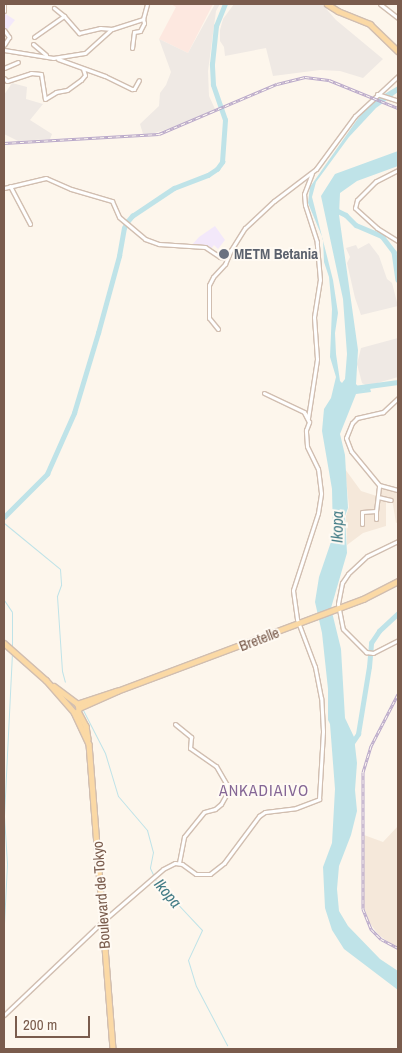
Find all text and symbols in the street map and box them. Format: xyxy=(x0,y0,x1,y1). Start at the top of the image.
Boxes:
place label: METM Betania xyxy=(234,245,318,263)
marker: METM Betania xyxy=(218,248,230,260)
water label: Ikopa xyxy=(327,511,347,543)
street label: Bretelle xyxy=(236,623,282,655)
district label: ANKADIAIVO xyxy=(218,780,310,800)
street label: Boulevard de Tokyo xyxy=(88,840,114,950)
water label: Ikopa xyxy=(150,875,186,911)
scale bar xyxy=(18,1006,92,1038)
text: 200 m xyxy=(23,1014,57,1035)

